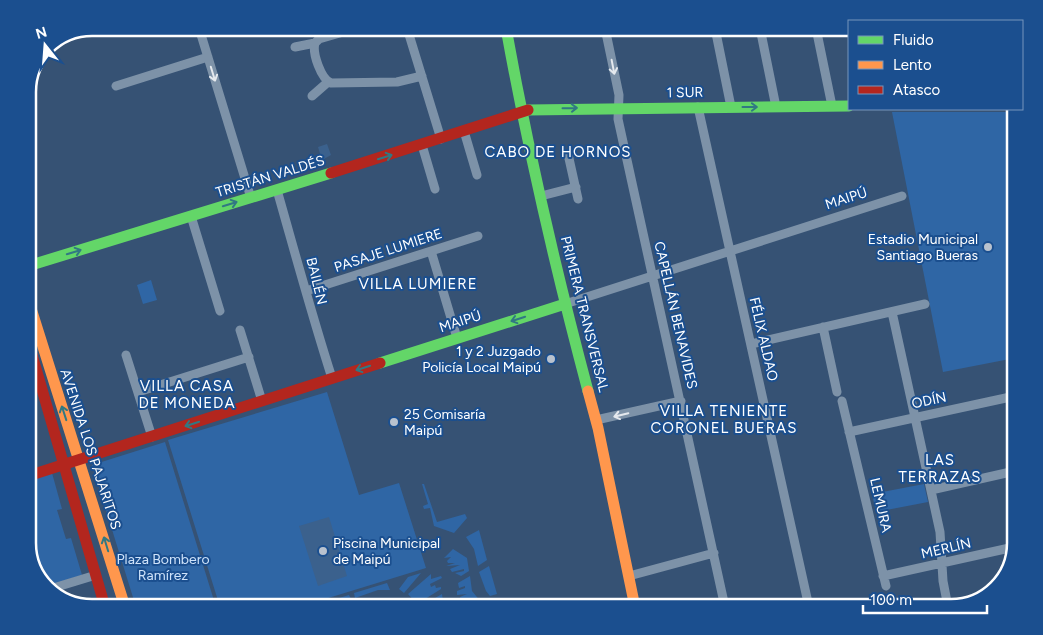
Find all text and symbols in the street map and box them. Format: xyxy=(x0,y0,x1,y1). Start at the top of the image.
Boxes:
north arrow xyxy=(20,20,70,70)
legend xyxy=(848,20,1023,110)
text: N xyxy=(34,23,49,43)
text: Fluido xyxy=(893,31,934,49)
text: Lento xyxy=(893,56,932,74)
one-way arrow xyxy=(609,59,619,75)
one-way arrow xyxy=(209,66,219,82)
text: Atasco xyxy=(893,81,941,99)
street label: 1 SUR xyxy=(667,84,704,101)
one-way arrow xyxy=(741,102,757,112)
one-way arrow xyxy=(561,103,577,113)
district label: CABO DE HORNOS xyxy=(484,143,632,161)
one-way arrow xyxy=(377,151,393,161)
street label: TRISTÁN VALDÉS xyxy=(214,152,327,201)
street label: MAIPÚ xyxy=(823,184,869,213)
one-way arrow xyxy=(221,199,237,209)
street label: PASAJE LUMIERE xyxy=(332,225,444,276)
place label: Estadio Municipal Santiago Bueras xyxy=(868,231,978,264)
street label: PRIMERA TRANSVERSAL xyxy=(557,234,612,395)
street label: CAPELLÁN BENAVIDES xyxy=(650,240,701,391)
marker: Estadio Municipal Santiago Bueras xyxy=(982,241,994,253)
one-way arrow xyxy=(66,246,82,256)
street label: BAILÉN xyxy=(302,256,331,307)
district label: VILLA LUMIERE xyxy=(358,275,478,293)
street label: FÉLIX ALDAO xyxy=(746,296,781,383)
street label: MAIPÚ xyxy=(437,307,483,336)
one-way arrow xyxy=(510,314,526,324)
place label: 1 y 2 Juzgado Policía Local Maipú xyxy=(422,343,541,376)
marker: 1 y 2 Juzgado Policía Local Maipú xyxy=(545,353,557,365)
one-way arrow xyxy=(356,364,372,374)
street label: AVENIDA LOS PAJARITOS xyxy=(56,367,125,532)
district label: VILLA CASA DE MONEDA xyxy=(138,377,236,412)
street label: ODÍN xyxy=(910,389,948,412)
district label: VILLA TENIENTE CORONEL BUERAS xyxy=(651,402,797,437)
one-way arrow xyxy=(59,406,69,422)
place label: 25 Comisaría Maipú xyxy=(404,406,486,439)
one-way arrow xyxy=(614,411,630,420)
marker: 25 Comisaría Maipú xyxy=(388,416,400,428)
one-way arrow xyxy=(184,419,200,429)
district label: LAS TERRAZAS xyxy=(898,451,982,486)
street label: LEMURA xyxy=(866,476,895,535)
street label: MERLÍN xyxy=(919,534,973,562)
place label: Piscina Municipal de Maipú xyxy=(333,535,440,568)
one-way arrow xyxy=(100,537,110,553)
marker: Piscina Municipal de Maipú xyxy=(317,545,329,557)
park label: Plaza Bombero Ramírez xyxy=(116,551,210,584)
scale bar xyxy=(863,582,987,614)
text: 100 m xyxy=(870,591,912,609)

